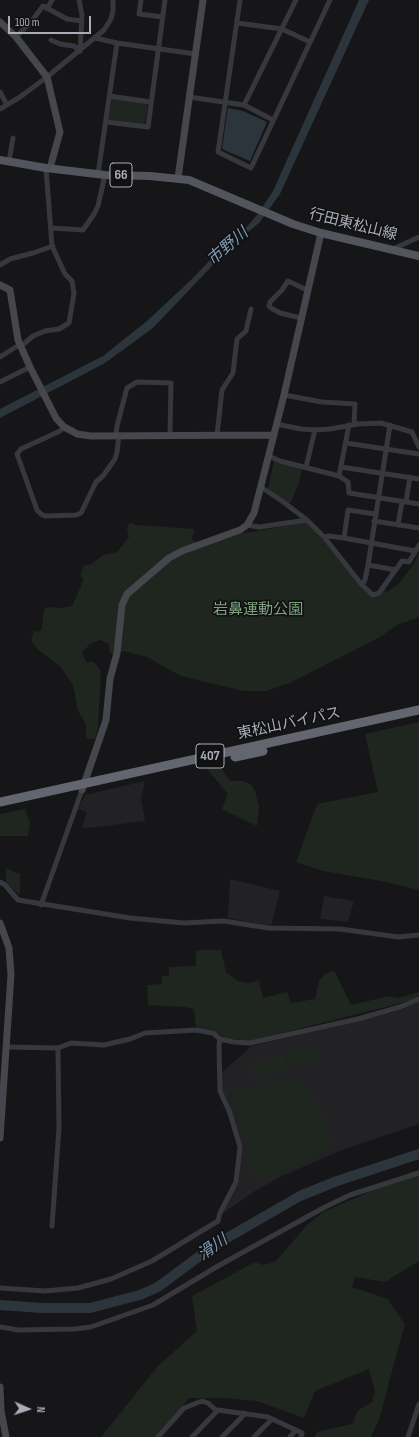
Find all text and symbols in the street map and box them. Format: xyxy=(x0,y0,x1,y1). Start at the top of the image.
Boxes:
scale bar xyxy=(10,8,93,34)
text: 100 m xyxy=(15,15,40,30)
road number: 66 xyxy=(110,163,132,187)
street label: 行田東松山線 xyxy=(307,205,399,245)
water label: 市野川 xyxy=(204,224,252,270)
park label: 岩鼻運動公園 xyxy=(213,601,303,619)
street label: 東松山バイパス xyxy=(236,704,342,744)
road number: 407 xyxy=(196,744,224,768)
water label: 滑川 xyxy=(194,1231,232,1265)
north arrow xyxy=(8,1389,48,1429)
text: N xyxy=(34,1406,47,1413)

